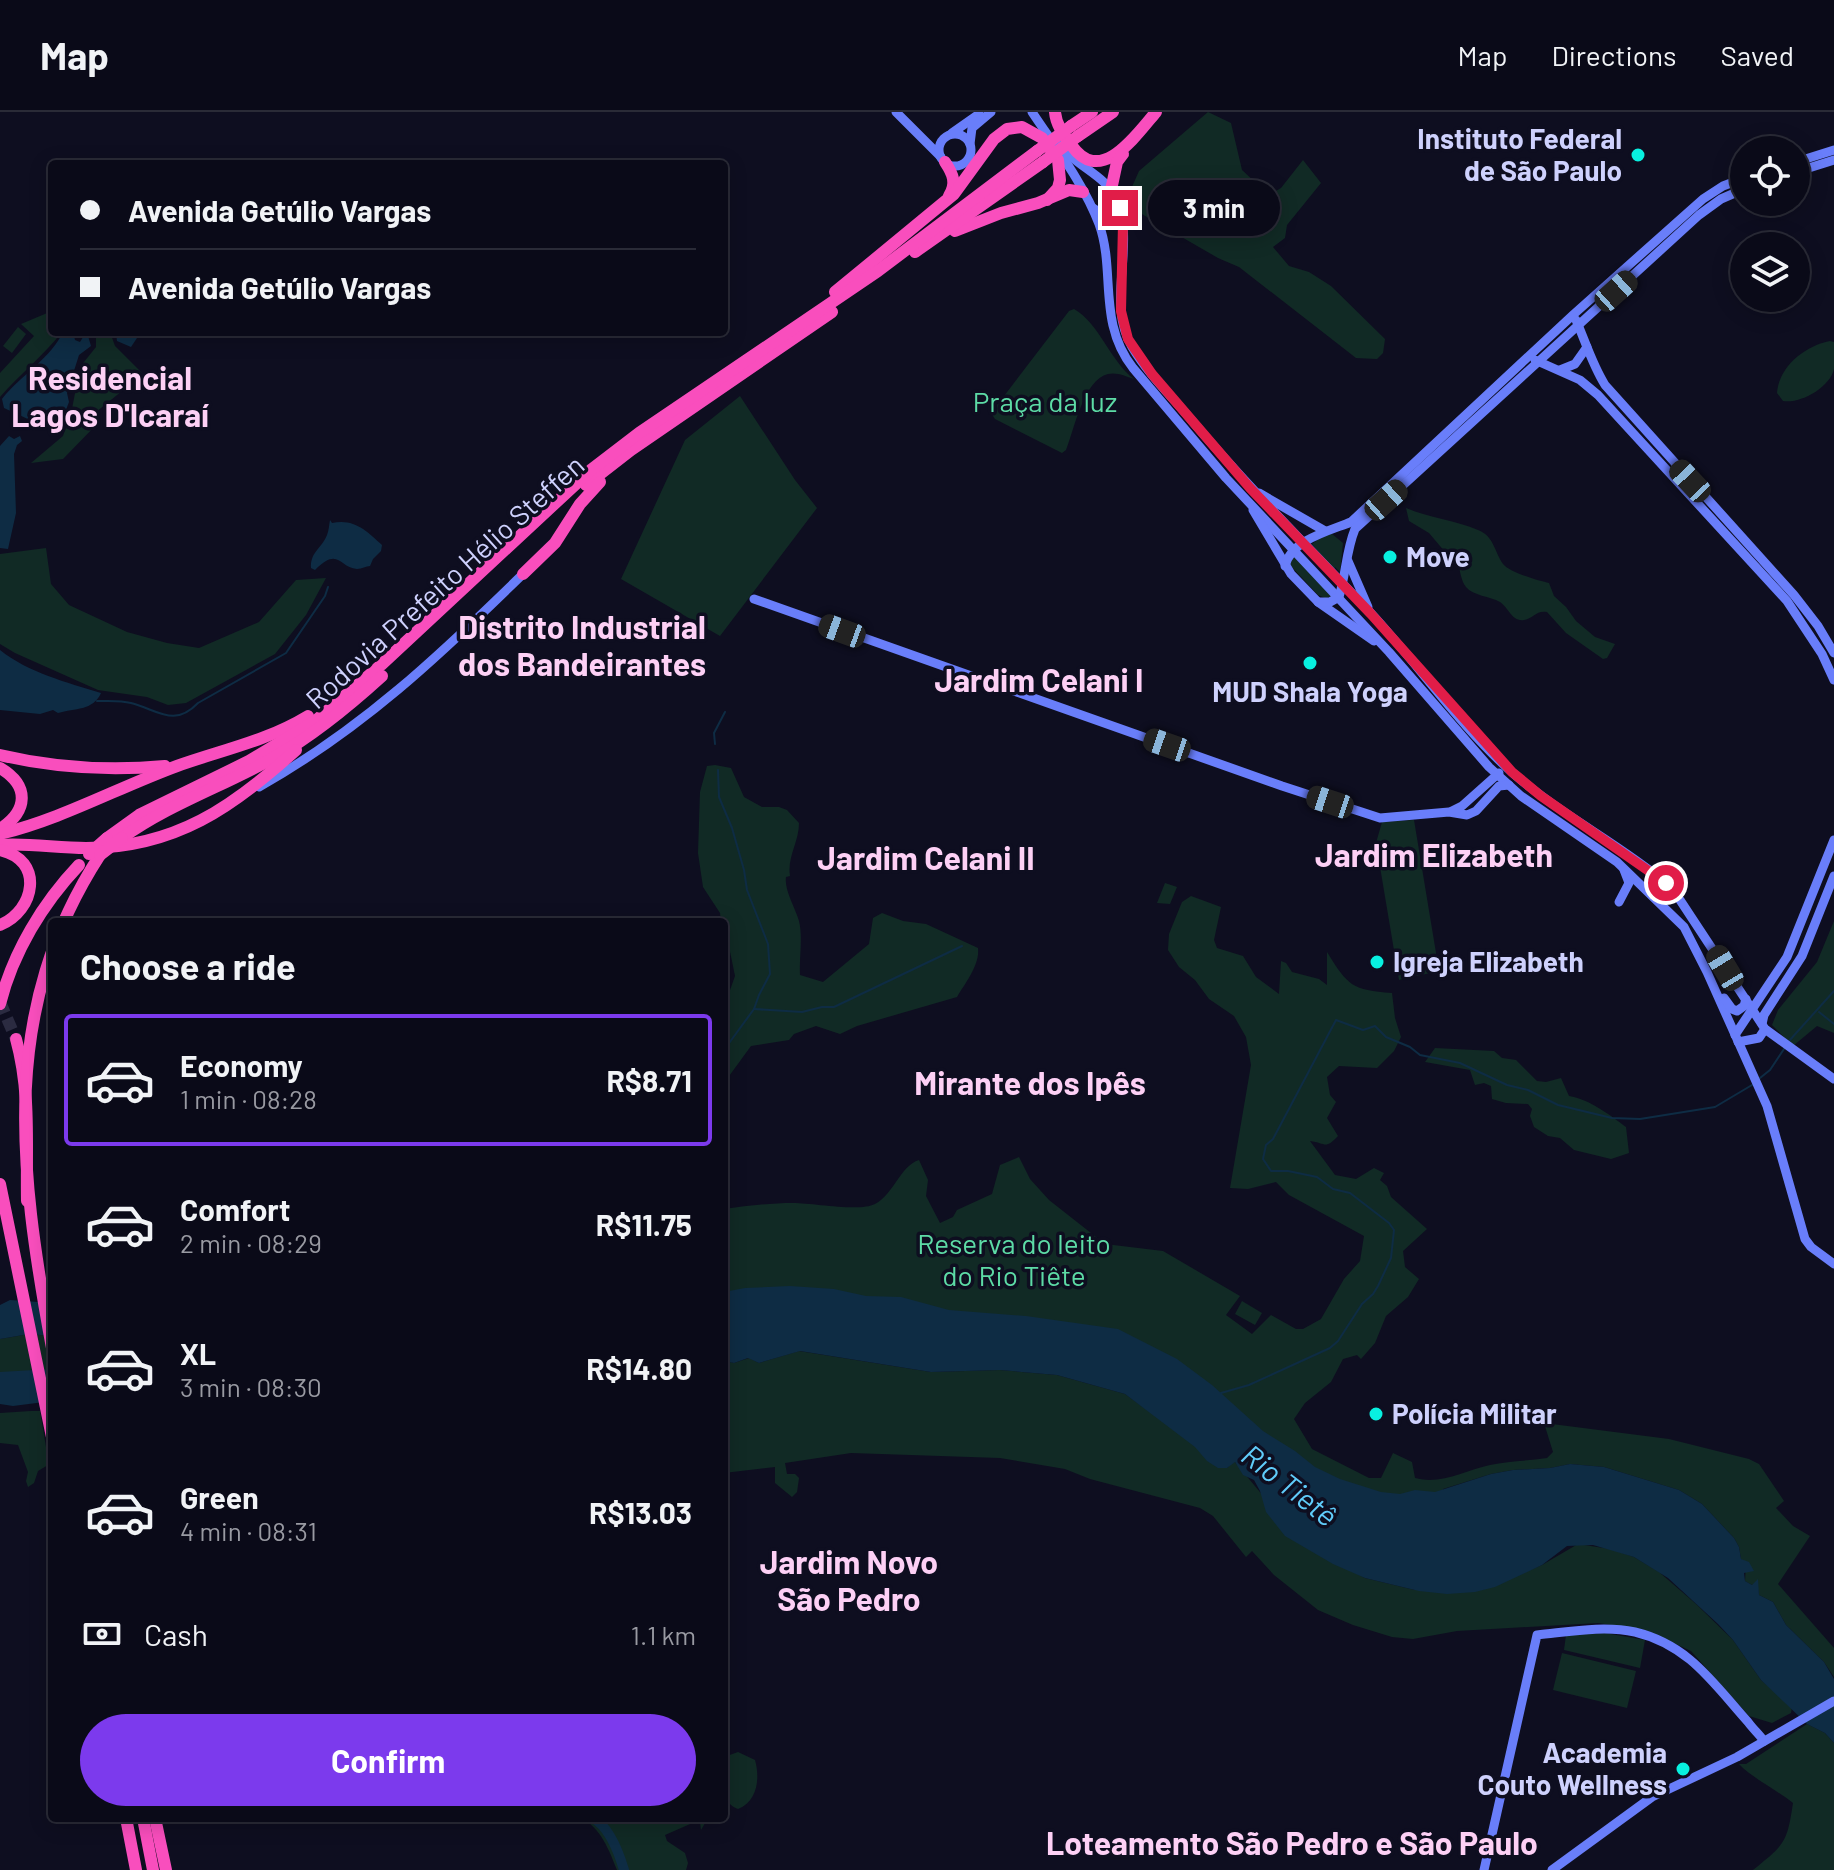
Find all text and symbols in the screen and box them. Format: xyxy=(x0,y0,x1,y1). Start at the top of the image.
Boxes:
text: Map xyxy=(40,32,109,78)
text: Map xyxy=(1458,38,1507,72)
text: Directions xyxy=(1551,38,1677,72)
text: Saved xyxy=(1721,38,1794,72)
place label: Instituto Federal de São Paulo xyxy=(1417,121,1622,187)
map controls xyxy=(1730,136,1810,312)
button: locate xyxy=(1730,136,1810,216)
marker: Instituto Federal de São Paulo xyxy=(1629,146,1647,164)
callout: 3 min xyxy=(1148,180,1280,236)
route end xyxy=(1102,190,1138,226)
text: Avenida Getúlio Vargas xyxy=(128,192,431,228)
text: 3 min xyxy=(1183,192,1245,223)
button: layers xyxy=(1730,232,1810,312)
car xyxy=(1590,266,1642,316)
text: Avenida Getúlio Vargas xyxy=(128,269,431,305)
district label: Residencial Lagos D'Icaraí xyxy=(11,358,209,433)
park label: Praça da luz xyxy=(973,384,1117,418)
street label: Rodovia Prefeito Hélio Steffen xyxy=(298,447,590,715)
car xyxy=(1665,455,1715,507)
car xyxy=(1360,475,1412,525)
place label: Move xyxy=(1406,539,1470,573)
marker: Move xyxy=(1381,548,1399,566)
district label: Distrito Industrial dos Bandeirantes xyxy=(458,607,706,682)
car xyxy=(815,612,869,650)
marker: MUD Shala Yoga xyxy=(1301,654,1319,672)
district label: Jardim Celani I xyxy=(935,660,1143,698)
place label: MUD Shala Yoga xyxy=(1212,674,1408,708)
car xyxy=(1140,726,1194,764)
car xyxy=(1303,783,1357,821)
district label: Jardim Elizabeth xyxy=(1315,835,1553,873)
district label: Jardim Celani II xyxy=(817,838,1035,876)
route start xyxy=(1648,865,1684,901)
car xyxy=(1702,941,1748,995)
text: Choose a ride xyxy=(80,944,296,987)
place label: Igreja Elizabeth xyxy=(1393,944,1584,978)
marker: Igreja Elizabeth xyxy=(1368,953,1386,971)
icon: car xyxy=(84,1044,156,1116)
text: Economy xyxy=(180,1047,303,1083)
text: R$8.71 xyxy=(606,1062,692,1098)
district label: Mirante dos Ipês xyxy=(914,1063,1146,1101)
text: 1 min · 08:28 xyxy=(180,1083,317,1114)
icon: car xyxy=(84,1188,156,1260)
text: Comfort xyxy=(180,1191,290,1227)
text: R$11.75 xyxy=(596,1206,692,1242)
park label: Reserva do leito do Rio Tiête xyxy=(917,1226,1111,1292)
text: 2 min · 08:29 xyxy=(180,1227,322,1258)
icon: car xyxy=(84,1332,156,1404)
text: XL xyxy=(180,1335,216,1371)
text: R$14.80 xyxy=(586,1350,692,1386)
text: 3 min · 08:30 xyxy=(180,1371,322,1402)
place label: Polícia Militar xyxy=(1392,1396,1557,1430)
marker: Polícia Militar xyxy=(1367,1405,1385,1423)
water label: Rio Tietê xyxy=(1235,1436,1345,1533)
icon: car xyxy=(84,1476,156,1548)
text: Green xyxy=(180,1479,259,1515)
text: R$13.03 xyxy=(589,1494,692,1530)
text: 4 min · 08:31 xyxy=(180,1515,317,1546)
district label: Jardim Novo São Pedro xyxy=(760,1542,938,1617)
icon: cash xyxy=(80,1612,124,1656)
text: Cash xyxy=(144,1616,208,1652)
text: 1.1 km xyxy=(631,1619,696,1650)
button: Confirm xyxy=(80,1714,696,1806)
place label: Academia Couto Wellness xyxy=(1477,1735,1667,1801)
marker: Academia Couto Wellness xyxy=(1674,1760,1692,1778)
district label: Loteamento São Pedro e São Paulo xyxy=(1046,1823,1538,1861)

